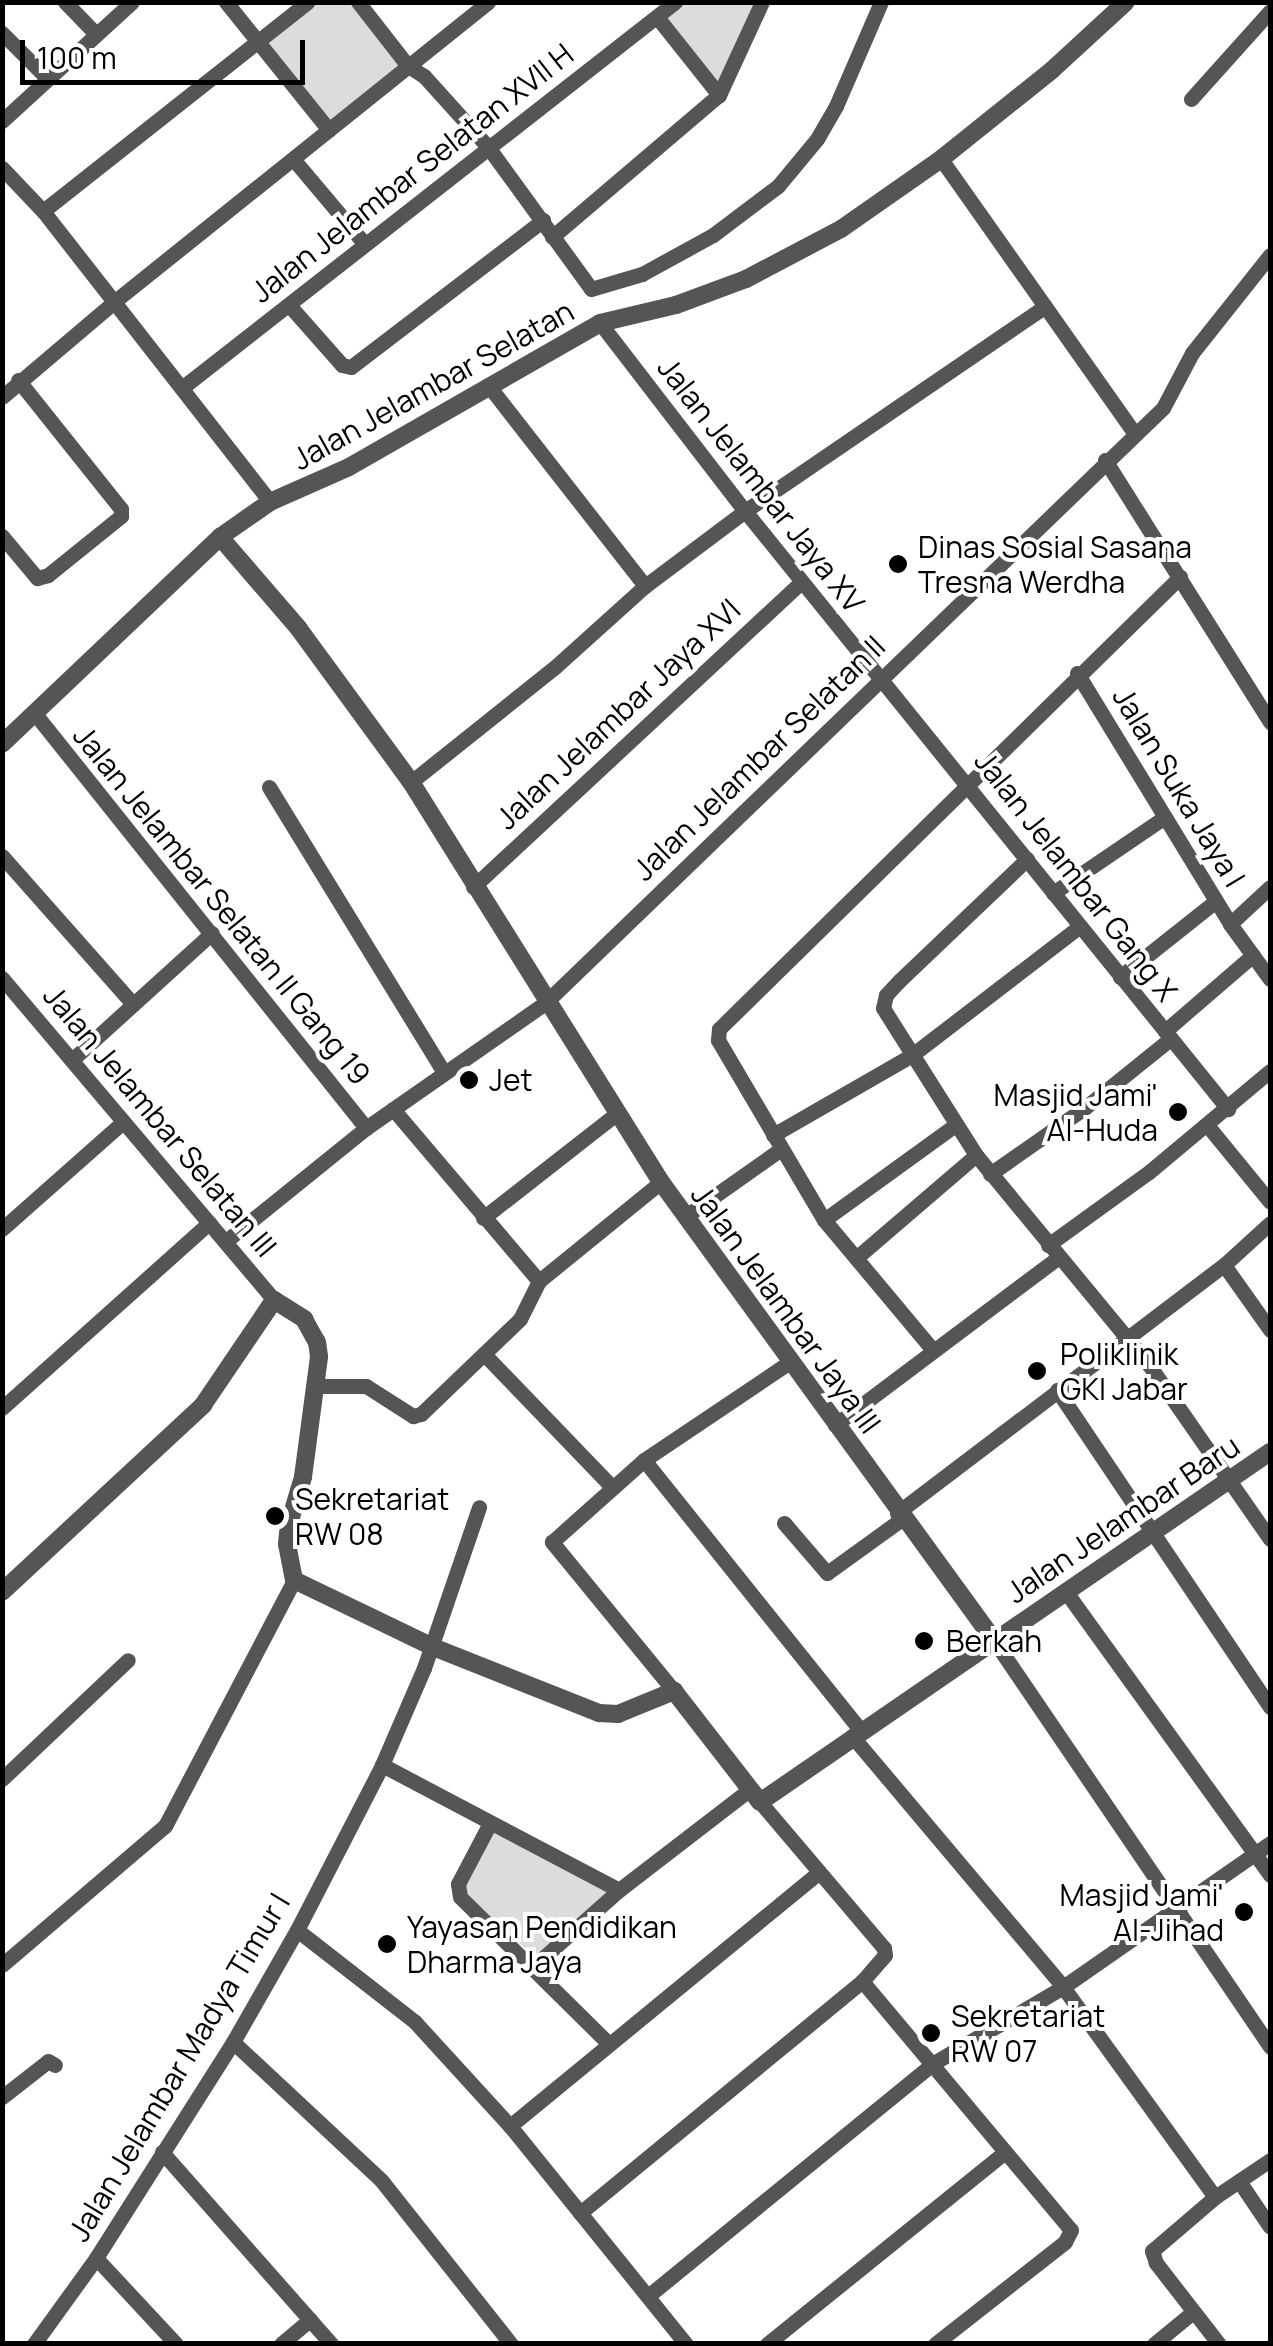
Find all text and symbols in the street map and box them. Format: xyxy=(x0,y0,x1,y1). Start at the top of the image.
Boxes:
scale bar xyxy=(25,20,310,82)
street label: Jalan Jelambar Selatan XVII H xyxy=(244,36,580,310)
text: 100 m xyxy=(37,37,117,78)
street label: Jalan Jelambar Selatan xyxy=(286,293,580,477)
street label: Jalan Jelambar Jaya XV xyxy=(650,350,872,620)
place label: Dinas Sosial Sasana Tresna Werdha xyxy=(918,529,1192,600)
marker: Dinas Sosial Sasana Tresna Werdha xyxy=(887,553,909,575)
street label: Jalan Jelambar Jaya XVI xyxy=(488,591,748,837)
street label: Jalan Jelambar Selatan II xyxy=(626,628,892,888)
street label: Jalan Suka Jaya I xyxy=(1105,681,1253,893)
street label: Jalan Jelambar Selatan II Gang 19 xyxy=(66,718,378,1092)
street label: Jalan Jelambar Gang X xyxy=(967,744,1185,1008)
street label: Jalan Jelambar Selatan III xyxy=(36,978,284,1264)
place label: Jet xyxy=(489,1062,532,1098)
marker: Jet xyxy=(458,1069,480,1091)
place label: Masjid Jami' Al-Huda xyxy=(994,1077,1158,1148)
marker: Masjid Jami' Al-Huda xyxy=(1167,1101,1189,1123)
street label: Jalan Jelambar Jaya III xyxy=(684,1178,888,1440)
place label: Poliklinik GKI Jabar xyxy=(1060,1336,1188,1406)
marker: Poliklinik GKI Jabar xyxy=(1024,1358,1050,1384)
street label: Jalan Jelambar Baru xyxy=(1000,1428,1246,1610)
place label: Sekretariat RW 08 xyxy=(295,1481,449,1552)
marker: Sekretariat RW 08 xyxy=(264,1505,286,1527)
place label: Berkah xyxy=(946,1623,1042,1659)
marker: Berkah xyxy=(911,1628,937,1654)
place label: Masjid Jami' Al-Jihad xyxy=(1060,1877,1224,1948)
street label: Jalan Jelambar Madya Timur I xyxy=(61,1887,297,2247)
marker: Masjid Jami' Al-Jihad xyxy=(1233,1901,1255,1923)
place label: Yayasan Pendidikan Dharma Jaya xyxy=(407,1909,677,1980)
marker: Yayasan Pendidikan Dharma Jaya xyxy=(376,1933,398,1955)
place label: Sekretariat RW 07 xyxy=(951,1998,1105,2068)
marker: Sekretariat RW 07 xyxy=(920,2022,942,2044)

